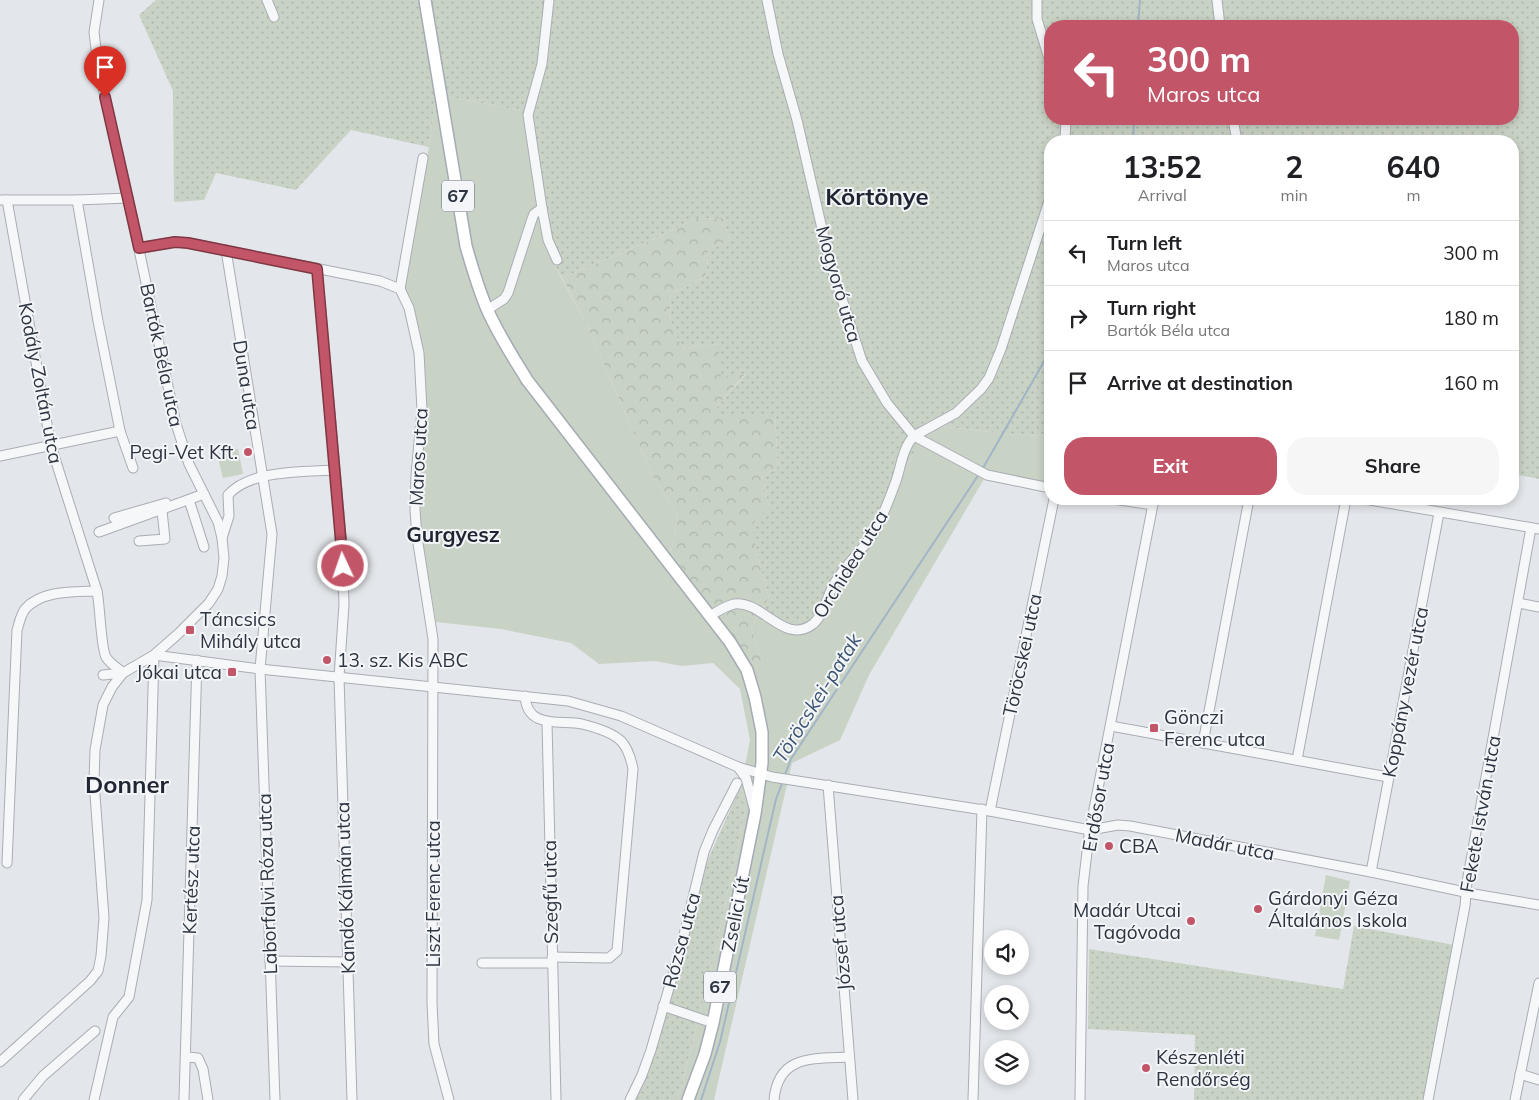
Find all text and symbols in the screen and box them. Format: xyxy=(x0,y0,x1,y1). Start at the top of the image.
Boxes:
text: 300 m xyxy=(1147,37,1251,81)
icon: left xyxy=(1064,40,1129,105)
pin xyxy=(84,46,126,97)
icon: arrive xyxy=(91,53,119,81)
text: Maros utca xyxy=(1147,80,1260,108)
text: 13:52 xyxy=(1123,148,1202,186)
text: 2 xyxy=(1285,148,1303,186)
text: 640 xyxy=(1386,148,1440,186)
road number: 67 xyxy=(442,180,474,212)
district label: Körtönye xyxy=(825,181,929,211)
text: Arrival xyxy=(1138,185,1187,205)
text: min xyxy=(1281,185,1308,205)
text: m xyxy=(1406,185,1420,205)
street label: Mogyoró utca xyxy=(811,223,867,345)
text: Turn left xyxy=(1107,231,1182,255)
icon: left xyxy=(1064,239,1092,267)
text: 300 m xyxy=(1443,241,1499,265)
text: Maros utca xyxy=(1107,255,1190,275)
street label: Bartók Béla utca xyxy=(135,281,189,429)
text: Turn right xyxy=(1107,296,1196,320)
street label: Kodály Zoltán utca xyxy=(14,300,68,466)
icon: right xyxy=(1064,304,1092,332)
text: 180 m xyxy=(1443,306,1499,330)
text: Bartók Béla utca xyxy=(1107,320,1230,340)
street label: Duna utca xyxy=(228,338,266,432)
icon: arrive xyxy=(1064,369,1092,397)
text: Arrive at destination xyxy=(1107,371,1293,395)
text: 160 m xyxy=(1443,371,1499,395)
street label: Maros utca xyxy=(403,407,433,507)
button: Exit xyxy=(1064,437,1277,495)
button: Share xyxy=(1287,437,1499,495)
place label: Pegi-Vet Kft. xyxy=(129,440,238,464)
marker: Pegi-Vet Kft. xyxy=(242,446,254,458)
street label: Orchidea utca xyxy=(807,506,893,622)
district label: Gurgyesz xyxy=(406,521,500,547)
position arrow xyxy=(316,539,368,591)
street label: Töröcskei utca xyxy=(997,591,1047,719)
street label: Koppány vezér utca xyxy=(1377,605,1433,779)
place label: Táncsics Mihály utca xyxy=(200,607,301,653)
marker: Táncsics Mihály utca xyxy=(184,624,196,636)
water label: Töröcskei-patak xyxy=(767,628,867,767)
place label: 13. sz. Kis ABC xyxy=(337,648,468,672)
marker: 13. sz. Kis ABC xyxy=(321,654,333,666)
place label: Jókai utca xyxy=(136,660,222,684)
marker: Jókai utca xyxy=(226,666,238,678)
place label: Gönczi Ferenc utca xyxy=(1164,705,1266,751)
marker: Gönczi Ferenc utca xyxy=(1148,722,1160,734)
street label: Fekete István utca xyxy=(1454,734,1506,894)
street label: Erdősor utca xyxy=(1077,740,1119,854)
district label: Donner xyxy=(85,769,170,799)
street label: Laborfalvi Róza utca xyxy=(252,793,282,975)
street label: Kandó Kálmán utca xyxy=(330,802,360,974)
street label: Liszt Ferenc utca xyxy=(421,820,445,968)
street label: Madár utca xyxy=(1173,823,1277,865)
street label: Kertész utca xyxy=(177,825,205,935)
place label: CBA xyxy=(1119,834,1159,858)
street label: Szegfű utca xyxy=(537,840,563,944)
marker: CBA xyxy=(1103,840,1115,852)
street label: Zselici út xyxy=(716,874,754,954)
place label: Gárdonyi Géza Általános Iskola xyxy=(1268,886,1408,932)
street label: Rózsa utca xyxy=(657,890,705,990)
street label: József utca xyxy=(824,894,856,992)
place label: Madár Utcai Tagóvoda xyxy=(1073,898,1181,944)
marker: Gárdonyi Géza Általános Iskola xyxy=(1252,903,1264,915)
marker: Madár Utcai Tagóvoda xyxy=(1185,915,1197,927)
map controls xyxy=(984,930,1029,1085)
button: sound xyxy=(984,930,1029,975)
road number: 67 xyxy=(704,972,736,1002)
button: search xyxy=(984,985,1029,1030)
button: layers xyxy=(984,1040,1029,1085)
place label: Készenléti Rendőrség xyxy=(1156,1045,1251,1091)
marker: Készenléti Rendőrség xyxy=(1140,1062,1152,1074)

